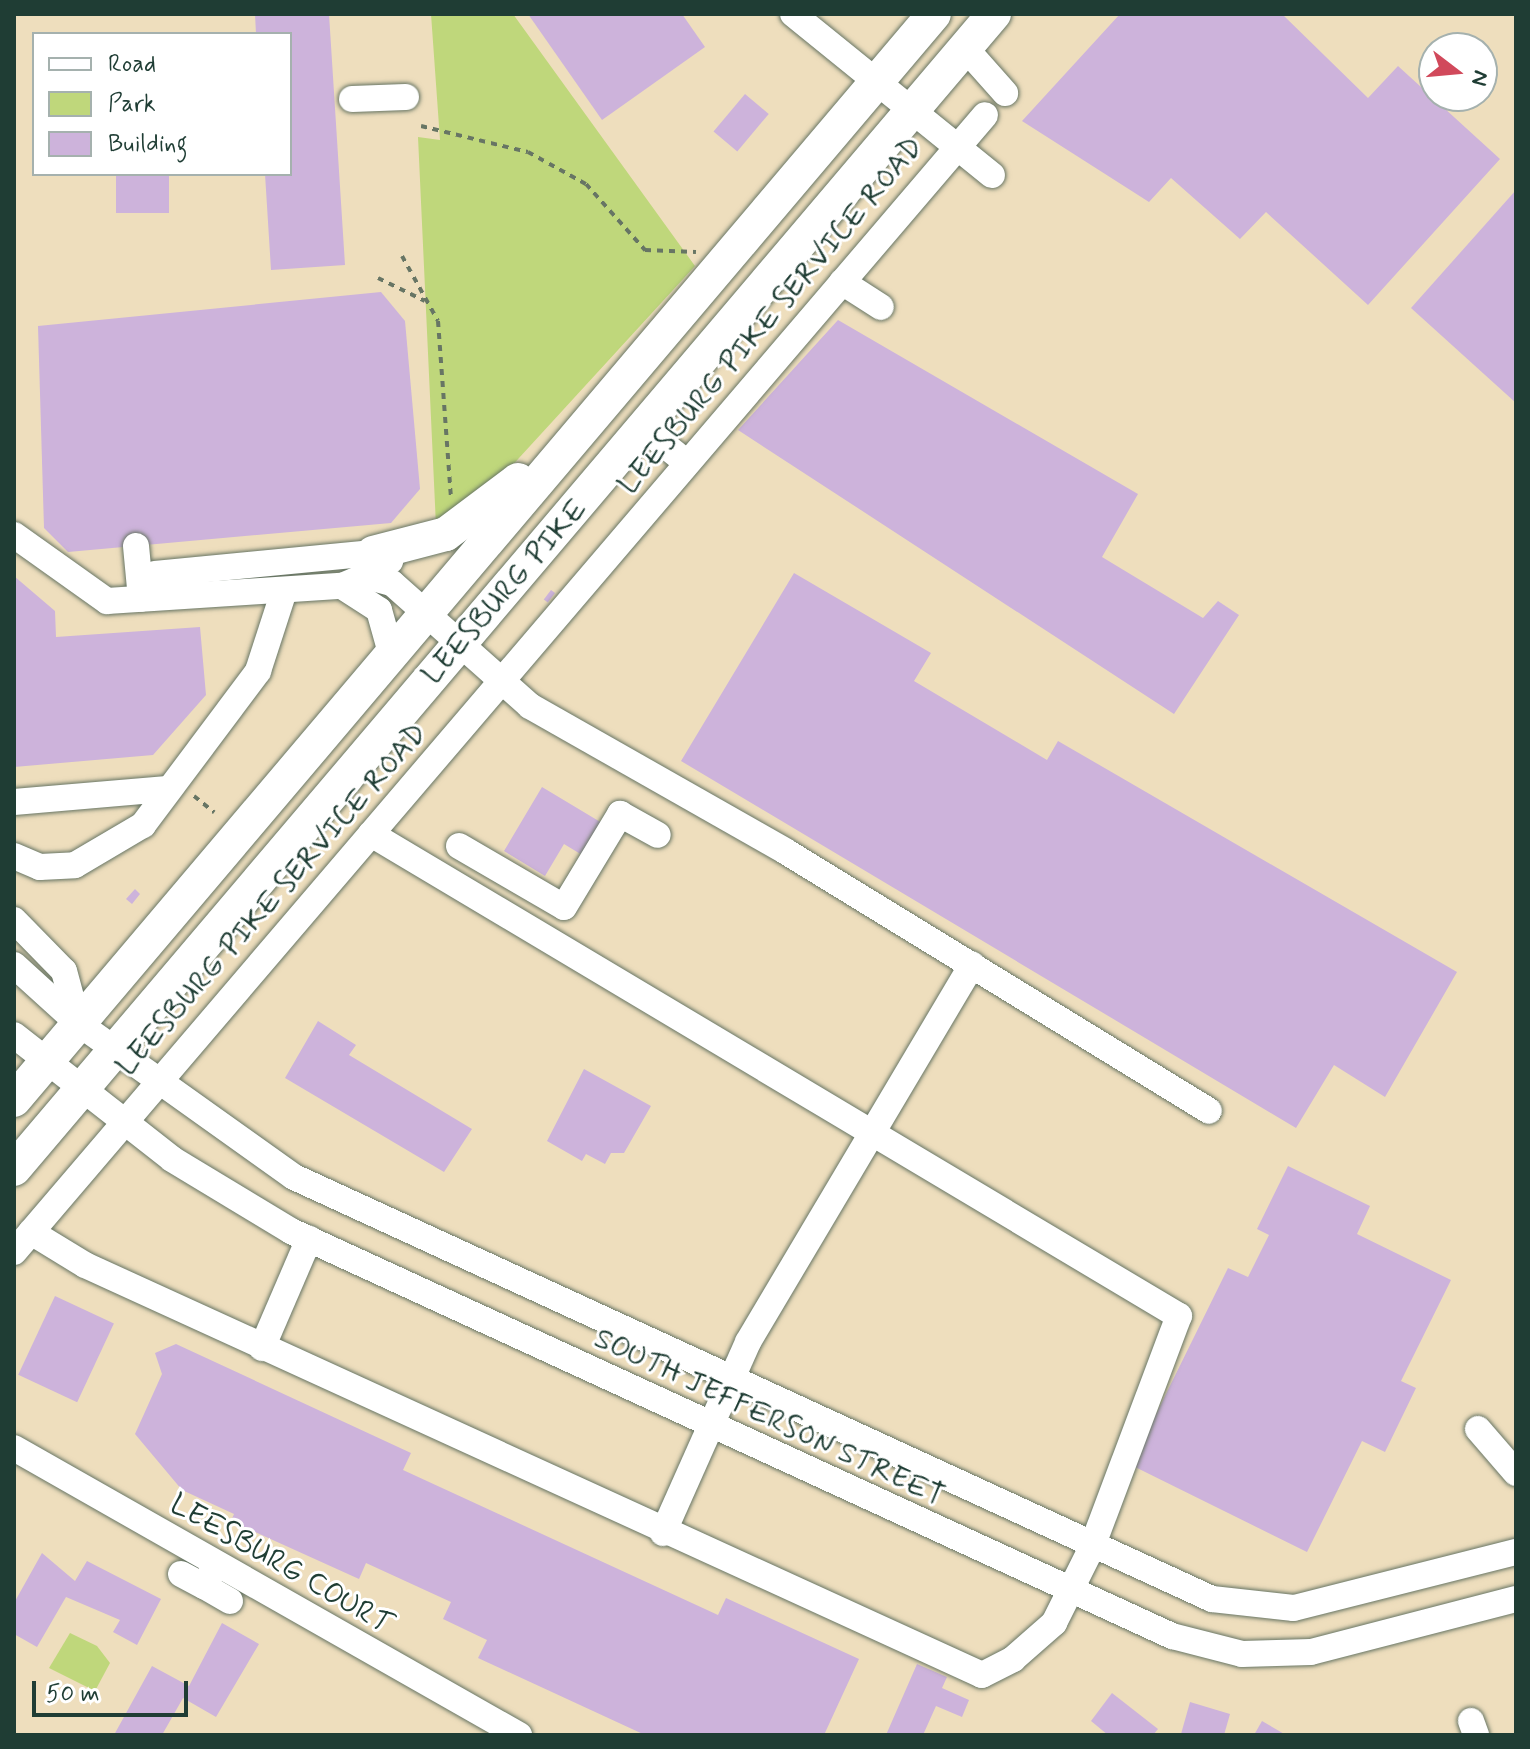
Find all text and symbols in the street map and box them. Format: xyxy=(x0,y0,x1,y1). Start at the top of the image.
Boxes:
legend xyxy=(32,32,292,176)
north arrow xyxy=(1418,32,1498,112)
text: Road xyxy=(108,49,156,80)
text: N xyxy=(1464,67,1495,89)
text: Park xyxy=(108,89,156,120)
text: Building xyxy=(108,129,188,160)
street label: LEESBURG PIKE SERVICE ROAD xyxy=(612,131,930,501)
street label: LEESBURG PIKE xyxy=(415,493,595,691)
street label: LEESBURG PIKE SERVICE ROAD xyxy=(110,717,434,1083)
street label: SOUTH JEFFERSON STREET xyxy=(588,1321,950,1515)
street label: LEESBURG COURT xyxy=(163,1486,399,1644)
scale bar xyxy=(36,1665,192,1715)
text: 50 m xyxy=(46,1679,100,1710)

